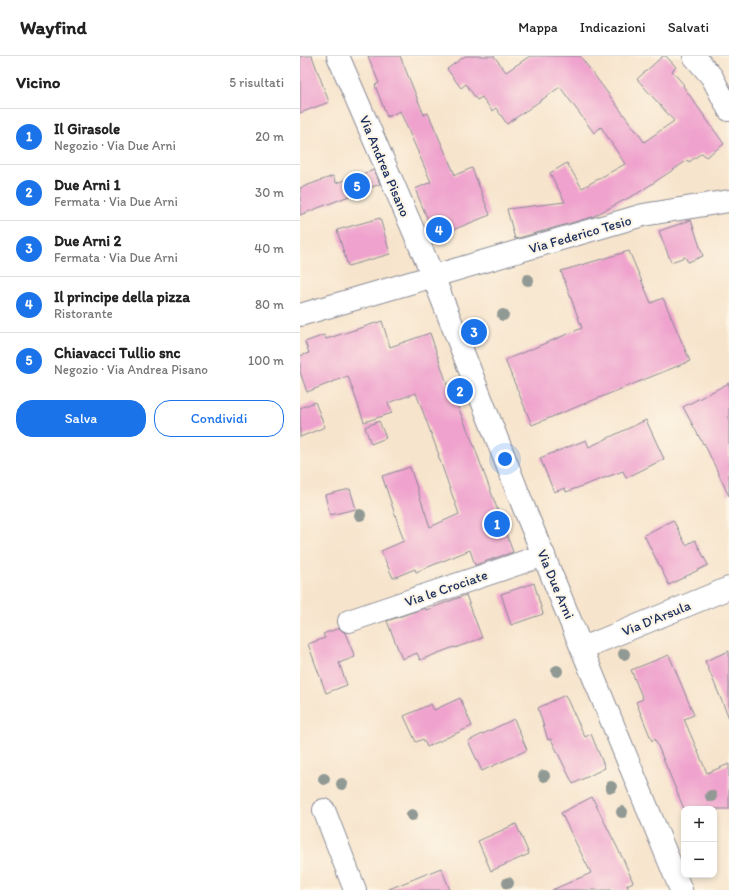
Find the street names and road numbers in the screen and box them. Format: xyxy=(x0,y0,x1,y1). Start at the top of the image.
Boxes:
street label: Via Andrea Pisano xyxy=(355,113,414,220)
street label: Via Federico Tesio xyxy=(527,212,633,257)
street label: Via Due Arni xyxy=(533,547,578,622)
street label: Via le Crociate xyxy=(402,566,490,611)
street label: Via D'Arsula xyxy=(619,597,693,640)

